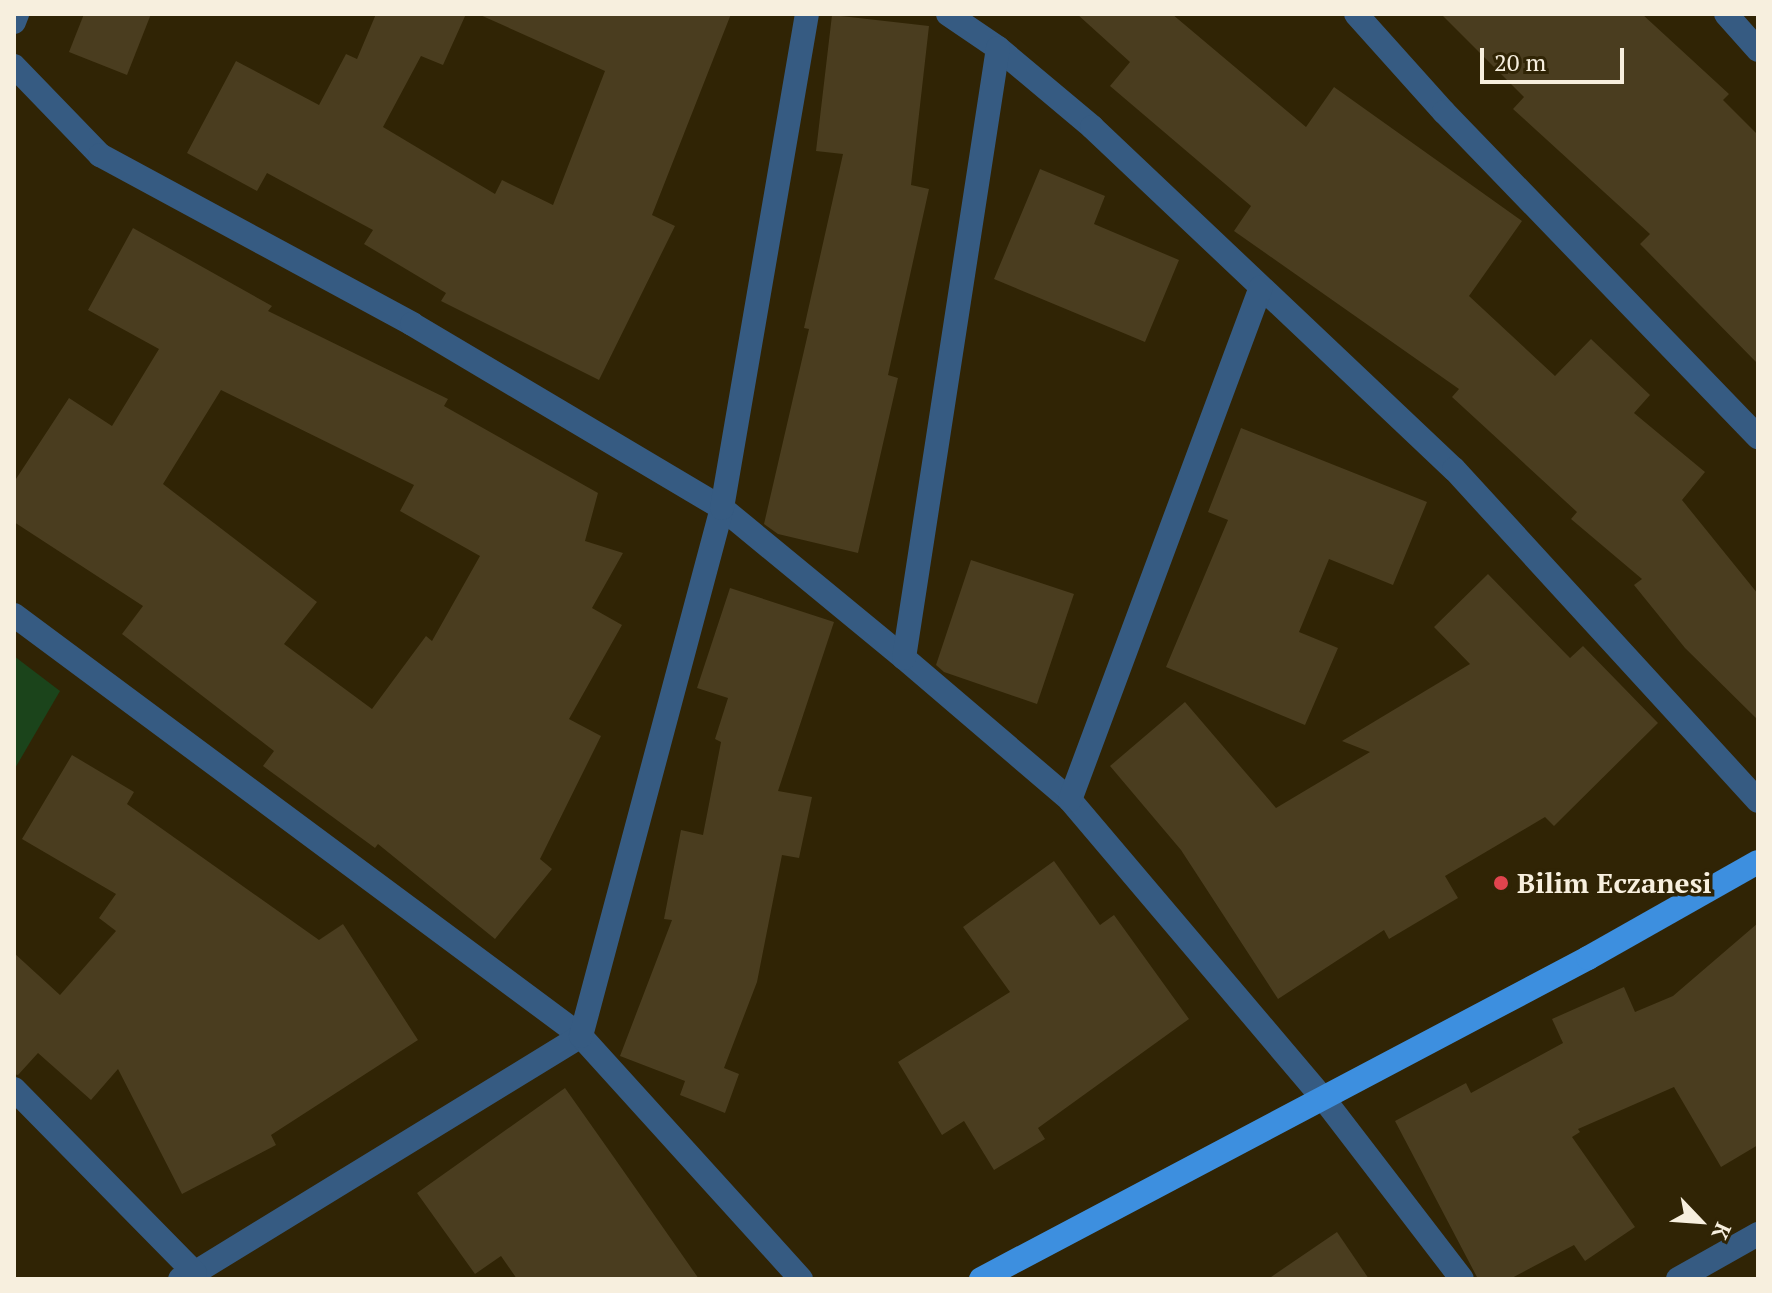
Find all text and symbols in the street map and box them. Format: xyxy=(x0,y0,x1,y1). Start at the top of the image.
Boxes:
scale bar xyxy=(1484,32,1628,82)
text: 20 m xyxy=(1494,46,1546,78)
place label: Bilim Eczanesi xyxy=(1517,866,1712,900)
marker: Bilim Eczanesi xyxy=(1492,874,1510,892)
north arrow xyxy=(1660,1181,1740,1261)
text: K xyxy=(1706,1218,1739,1245)

